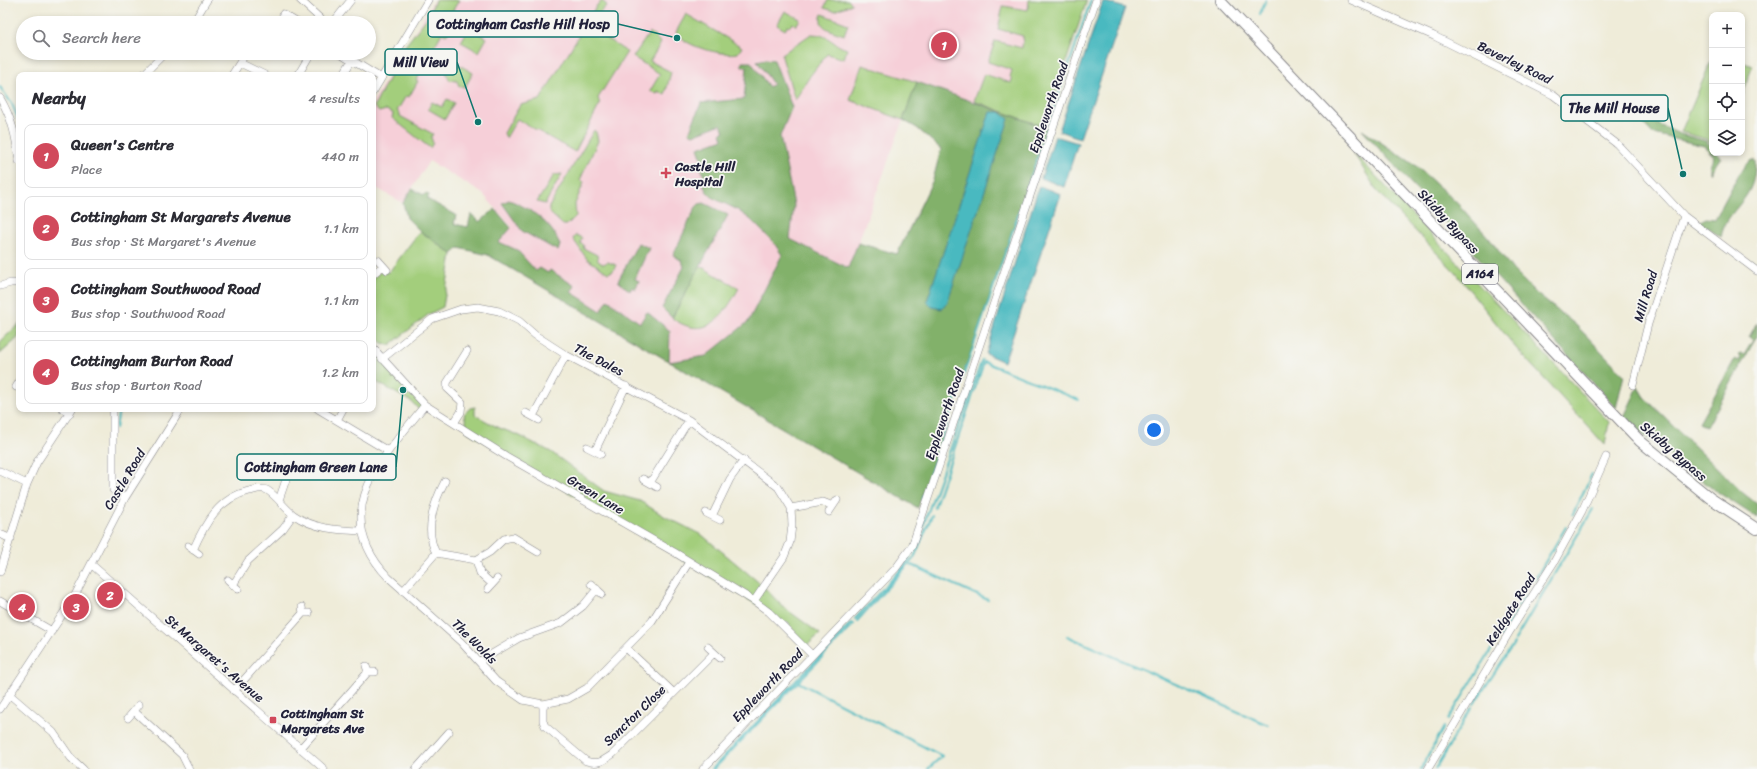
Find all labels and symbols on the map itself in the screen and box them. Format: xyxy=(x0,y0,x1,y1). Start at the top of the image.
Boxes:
callout: Cottingham Castle Hill Hosp xyxy=(428,11,618,37)
text: Cottingham Castle Hill Hosp xyxy=(435,12,610,37)
pin: 1 xyxy=(931,30,957,60)
street label: Beverley Road xyxy=(1473,34,1557,91)
callout: Mill View xyxy=(385,49,457,75)
text: Mill View xyxy=(392,50,449,75)
street label: Eppleworth Road xyxy=(1022,57,1075,156)
callout: The Mill House xyxy=(1561,95,1668,121)
text: The Mill House xyxy=(1568,96,1660,121)
place label: Castle Hill Hospital xyxy=(674,155,737,193)
marker: Castle Hill Hospital xyxy=(660,167,672,179)
street label: Skidby Bypass xyxy=(1412,183,1485,259)
road number: A164 xyxy=(1462,264,1498,284)
street label: Mill Road xyxy=(1627,266,1665,325)
street label: The Dales xyxy=(570,337,628,383)
street label: Eppleworth Road xyxy=(918,364,971,463)
street label: Skidby Bypass xyxy=(1635,416,1712,487)
your location xyxy=(1144,420,1164,440)
street label: Castle Road xyxy=(97,443,152,514)
callout: Cottingham Green Lane xyxy=(237,454,396,480)
text: Cottingham Green Lane xyxy=(244,455,388,480)
street label: Green Lane xyxy=(563,468,629,521)
street label: Keldgate Road xyxy=(1479,568,1542,650)
pin: 2 xyxy=(97,580,123,610)
pin: 4 xyxy=(9,592,35,622)
pin: 3 xyxy=(63,592,89,622)
street label: St Margaret's Avenue xyxy=(160,608,270,708)
street label: The Wolds xyxy=(446,613,504,671)
street label: Eppleworth Road xyxy=(726,642,810,728)
street label: Sancton Close xyxy=(597,679,672,752)
place label: Cottingham St Margarets Ave xyxy=(280,702,365,740)
marker: Cottingham St Margarets Ave xyxy=(268,715,278,725)

